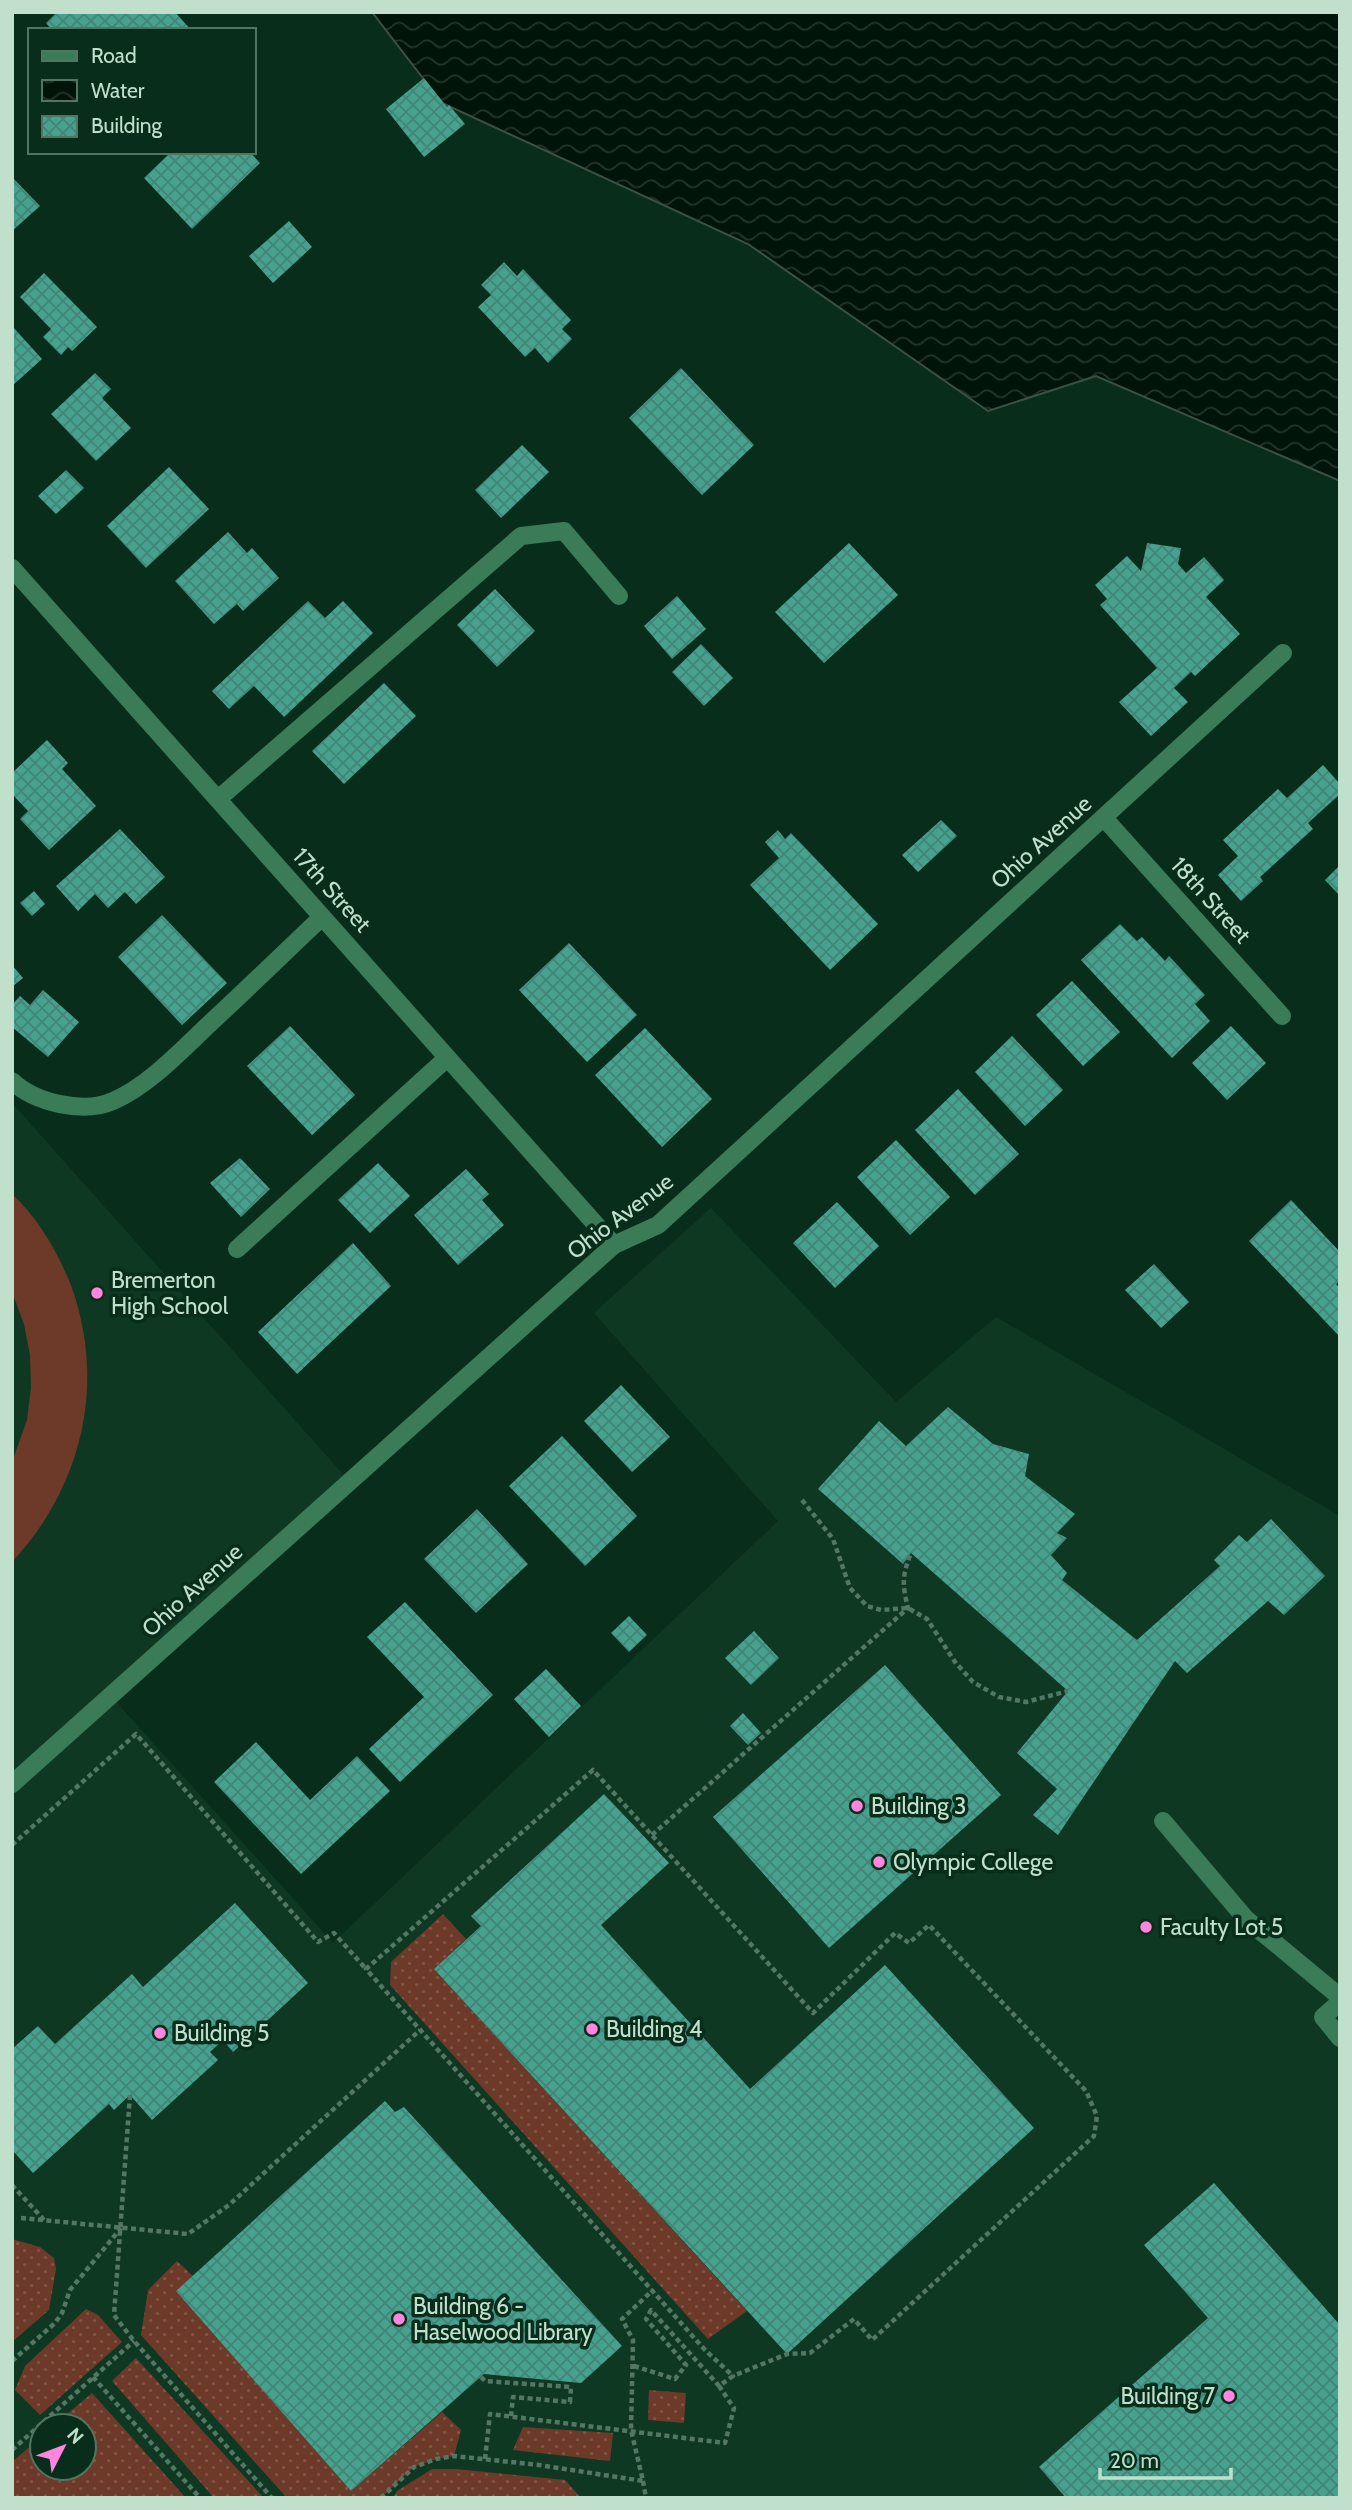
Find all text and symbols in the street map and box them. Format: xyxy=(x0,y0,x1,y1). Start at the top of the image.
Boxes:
legend xyxy=(28,28,256,154)
text: Road xyxy=(91,43,137,68)
text: Water xyxy=(91,78,145,103)
text: Building xyxy=(91,113,163,138)
street label: Ohio Avenue xyxy=(985,789,1097,894)
street label: 17th Street xyxy=(287,842,377,938)
street label: 18th Street xyxy=(1165,851,1257,949)
street label: Ohio Avenue xyxy=(561,1167,679,1265)
place label: Bremerton High School xyxy=(111,1266,229,1320)
marker: Bremerton High School xyxy=(89,1285,105,1301)
street label: Ohio Avenue xyxy=(136,1537,248,1642)
place label: Building 3 xyxy=(871,1792,966,1820)
marker: Building 3 xyxy=(849,1798,865,1814)
place label: Olympic College xyxy=(893,1848,1053,1876)
marker: Olympic College xyxy=(871,1854,887,1870)
place label: Faculty Lot 5 xyxy=(1160,1913,1283,1941)
marker: Faculty Lot 5 xyxy=(1138,1919,1154,1935)
place label: Building 4 xyxy=(606,2015,702,2043)
place label: Building 5 xyxy=(174,2019,269,2047)
marker: Building 4 xyxy=(584,2021,600,2037)
marker: Building 5 xyxy=(152,2025,168,2041)
place label: Building 6 - Haselwood Library xyxy=(413,2292,593,2346)
marker: Building 6 - Haselwood Library xyxy=(391,2311,407,2327)
place label: Building 7 xyxy=(1120,2382,1215,2410)
marker: Building 7 xyxy=(1221,2388,1237,2404)
north arrow xyxy=(28,2412,98,2482)
text: N xyxy=(62,2423,88,2449)
scale bar xyxy=(1100,2436,1231,2480)
text: 20 m xyxy=(1110,2448,1159,2473)

